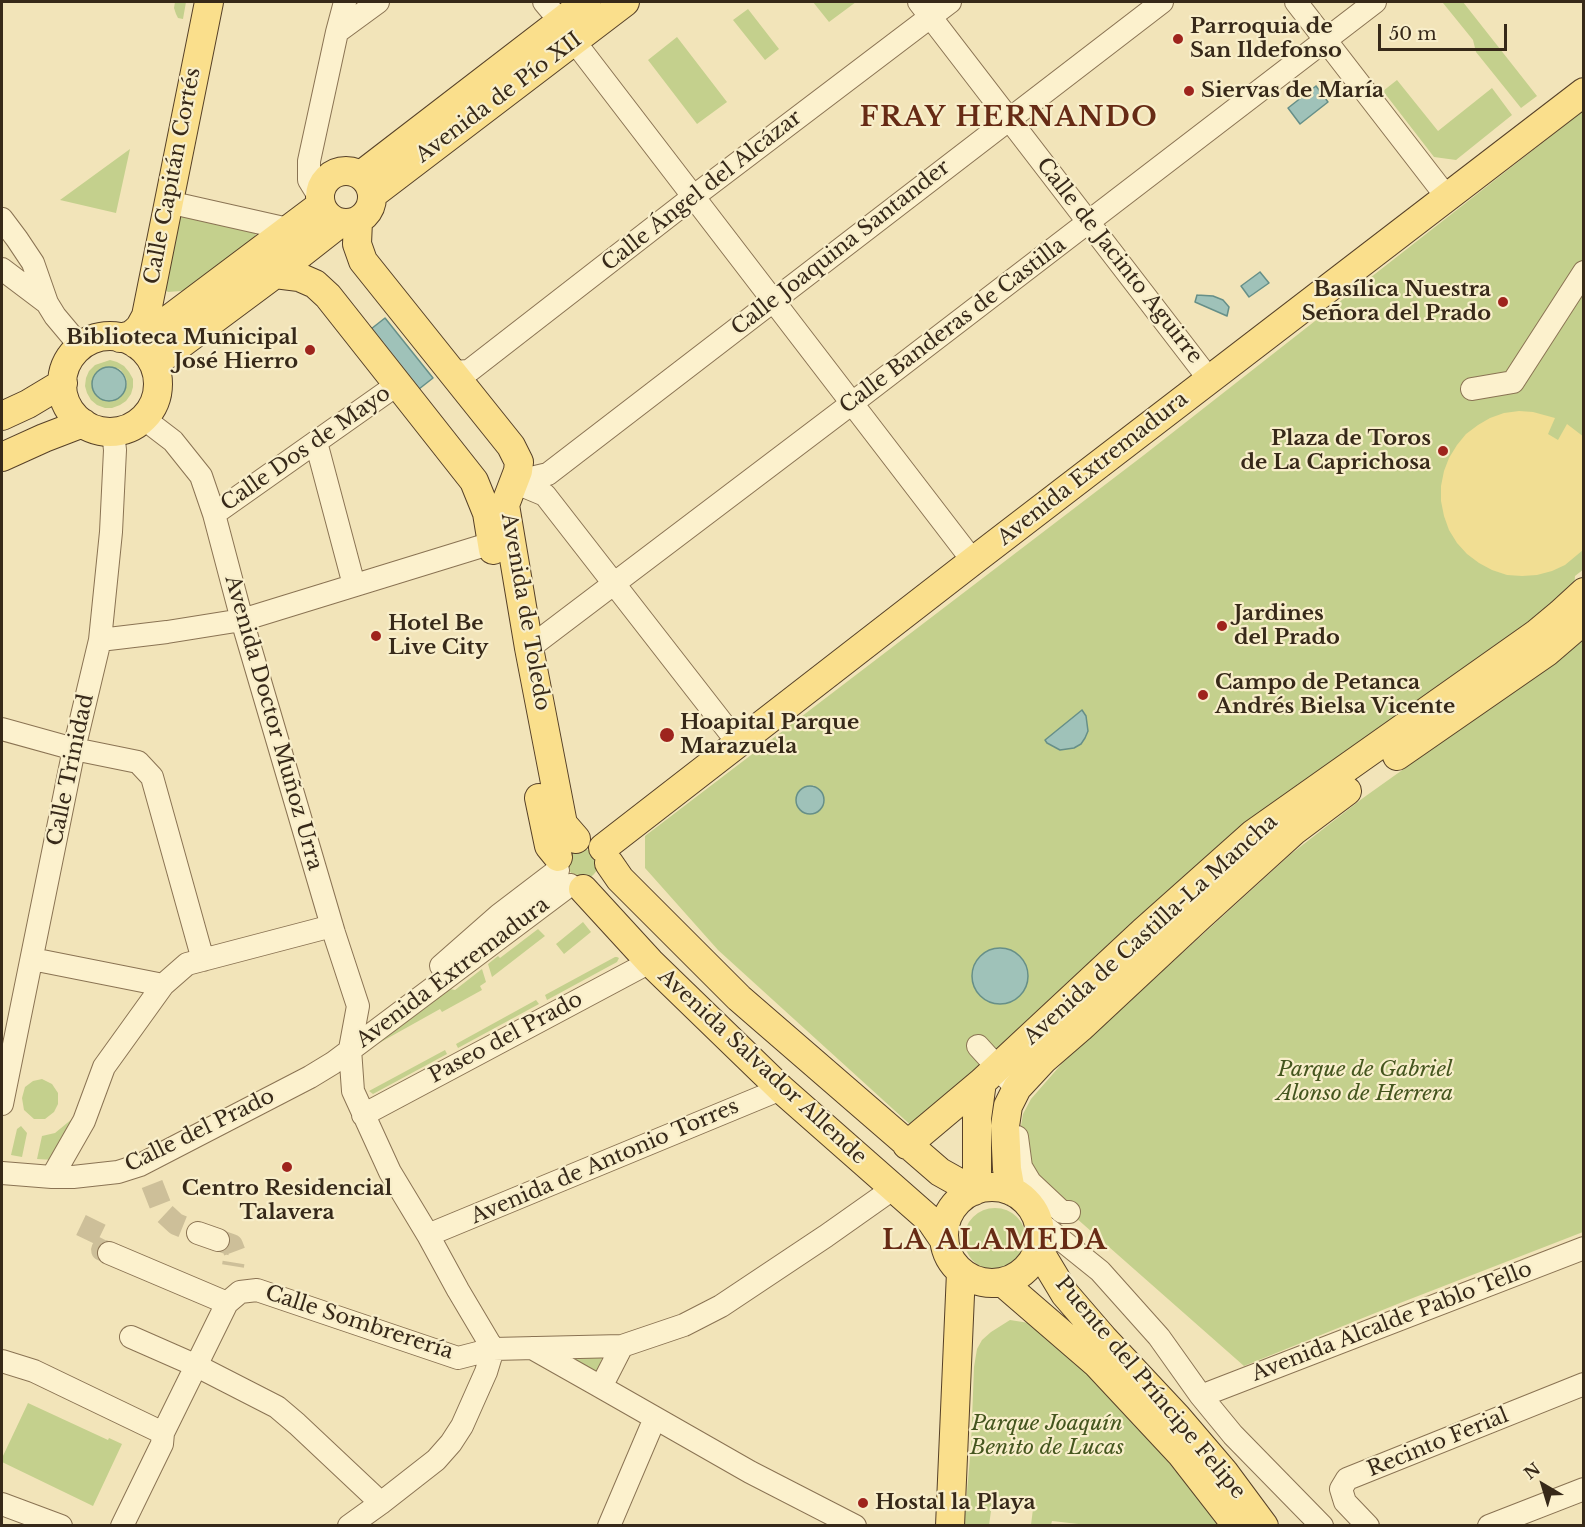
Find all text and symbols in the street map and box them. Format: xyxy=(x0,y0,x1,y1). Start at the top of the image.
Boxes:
scale bar xyxy=(1381,12,1510,50)
place label: Parroquia de San Ildefonso xyxy=(1190,14,1342,64)
text: 50 m xyxy=(1389,23,1437,45)
street label: Avenida de Pío XII xyxy=(411,27,587,169)
marker: Parroquia de San Ildefonso xyxy=(1171,32,1185,46)
street label: Calle Capitán Cortés xyxy=(140,65,206,287)
place label: Siervas de María xyxy=(1201,78,1384,104)
marker: Siervas de María xyxy=(1182,84,1196,98)
district label: FRAY HERNANDO xyxy=(860,102,1158,134)
street label: Calle Ángel del Alcázar xyxy=(597,105,807,277)
street label: Calle de Jacinto Aguirre xyxy=(1031,153,1207,369)
street label: Calle Joaquina Santander xyxy=(727,155,955,341)
street label: Calle Banderas de Castilla xyxy=(835,233,1071,419)
place label: Basílica Nuestra Señora del Prado xyxy=(1302,277,1491,327)
marker: Basílica Nuestra Señora del Prado xyxy=(1496,295,1510,309)
place label: Biblioteca Municipal José Hierro xyxy=(66,325,298,375)
marker: Biblioteca Municipal José Hierro xyxy=(303,343,317,357)
street label: Calle Dos de Mayo xyxy=(216,381,396,517)
street label: Avenida Extremadura xyxy=(993,387,1193,551)
place label: Plaza de Toros de La Caprichosa xyxy=(1241,426,1431,476)
marker: Plaza de Toros de La Caprichosa xyxy=(1436,444,1450,458)
street label: Avenida de Toledo xyxy=(495,511,555,713)
street label: Avenida Doctor Muñoz Urra xyxy=(219,573,327,873)
place label: Jardines del Prado xyxy=(1234,601,1340,651)
place label: Hotel Be Live City xyxy=(388,611,488,661)
marker: Jardines del Prado xyxy=(1215,619,1229,633)
marker: Hotel Be Live City xyxy=(369,629,383,643)
place label: Campo de Petanca Andrés Bielsa Vicente xyxy=(1215,670,1455,720)
marker: Campo de Petanca Andrés Bielsa Vicente xyxy=(1196,688,1210,702)
street label: Calle Trinidad xyxy=(43,692,99,848)
place label: Hoapital Parque Marazuela xyxy=(680,710,859,760)
marker: Hoapital Parque Marazuela xyxy=(658,726,676,744)
street label: Avenida de Castilla-La Mancha xyxy=(1019,809,1283,1051)
street label: Avenida Extremadura xyxy=(352,892,554,1054)
street label: Avenida Salvador Allende xyxy=(653,964,871,1170)
street label: Paseo del Prado xyxy=(425,987,587,1089)
park label: Parque de Gabriel Alonso de Herrera xyxy=(1277,1057,1453,1107)
street label: Calle del Prado xyxy=(121,1084,279,1178)
street label: Avenida de Antonio Torres xyxy=(467,1094,743,1230)
marker: Centro Residencial Talavera xyxy=(280,1160,294,1174)
place label: Centro Residencial Talavera xyxy=(182,1176,392,1226)
district label: LA ALAMEDA xyxy=(882,1225,1108,1257)
street label: Avenida Alcalde Pablo Tello xyxy=(1248,1257,1536,1387)
street label: Puente del Príncipe Felipe xyxy=(1050,1272,1250,1504)
street label: Calle Sombrerería xyxy=(262,1281,456,1365)
street label: Recinto Ferial xyxy=(1364,1403,1512,1483)
park label: Parque Joaquín Benito de Lucas xyxy=(970,1411,1124,1461)
north arrow xyxy=(1513,1455,1573,1515)
text: N xyxy=(1520,1458,1544,1483)
place label: Hostal la Playa xyxy=(875,1490,1036,1516)
marker: Hostal la Playa xyxy=(856,1496,870,1510)

